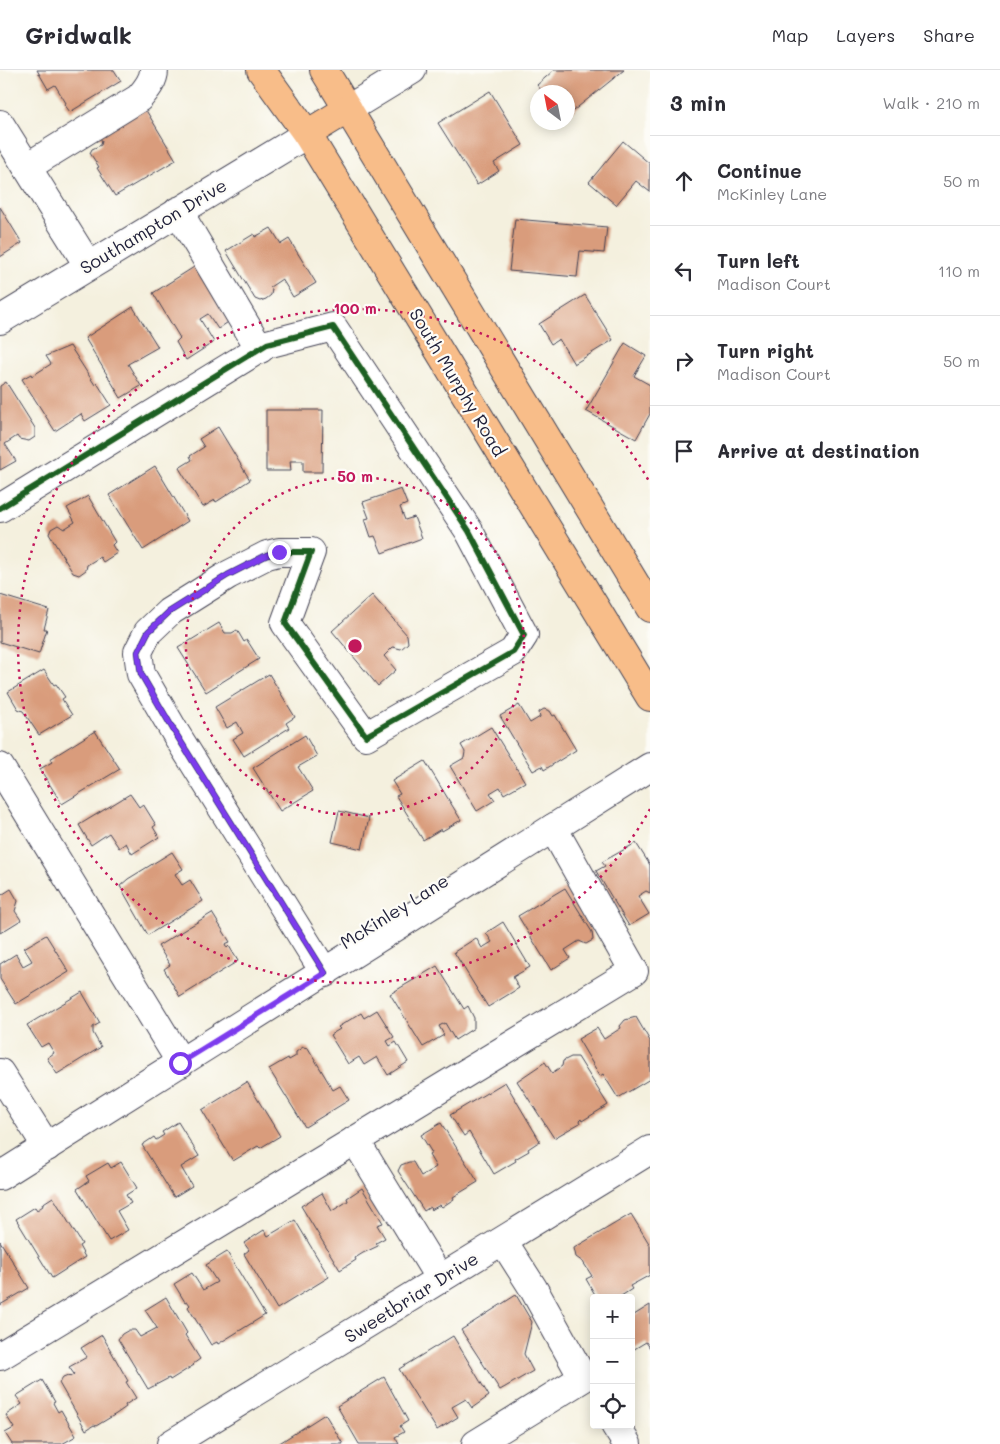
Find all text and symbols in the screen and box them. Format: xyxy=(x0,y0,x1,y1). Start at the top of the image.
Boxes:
text: Gridwalk xyxy=(25,19,132,50)
text: Map xyxy=(772,23,808,47)
text: Layers xyxy=(836,23,895,47)
text: Share xyxy=(923,23,975,47)
north arrow xyxy=(530,85,575,130)
text: 3 min xyxy=(670,89,726,116)
text: Walk · 210 m xyxy=(882,92,980,113)
text: Continue xyxy=(717,158,802,183)
icon: ahead xyxy=(670,167,698,195)
text: 50 m xyxy=(943,170,980,191)
street label: Southampton Drive xyxy=(75,173,231,279)
text: McKinley Lane xyxy=(717,183,827,204)
text: Turn left xyxy=(717,248,800,273)
icon: left xyxy=(670,257,698,285)
text: 110 m xyxy=(938,260,980,281)
text: Madison Court xyxy=(717,273,831,294)
text: 100 m xyxy=(333,298,377,318)
street label: South Murphy Road xyxy=(404,303,512,461)
text: Turn right xyxy=(717,338,814,363)
icon: right xyxy=(670,347,698,375)
text: 50 m xyxy=(943,350,980,371)
text: Madison Court xyxy=(717,363,831,384)
icon: arrive xyxy=(670,437,698,465)
text: Arrive at destination xyxy=(717,438,920,463)
text: 50 m xyxy=(337,466,373,486)
route end xyxy=(268,541,291,564)
centre of rings xyxy=(346,637,364,655)
street label: McKinley Lane xyxy=(335,868,453,954)
route start xyxy=(169,1052,192,1075)
street label: Sweetbriar Drive xyxy=(339,1246,483,1348)
map controls xyxy=(590,1294,635,1429)
button: + xyxy=(590,1294,635,1339)
button: − xyxy=(590,1339,635,1384)
button: locate xyxy=(590,1384,635,1429)

